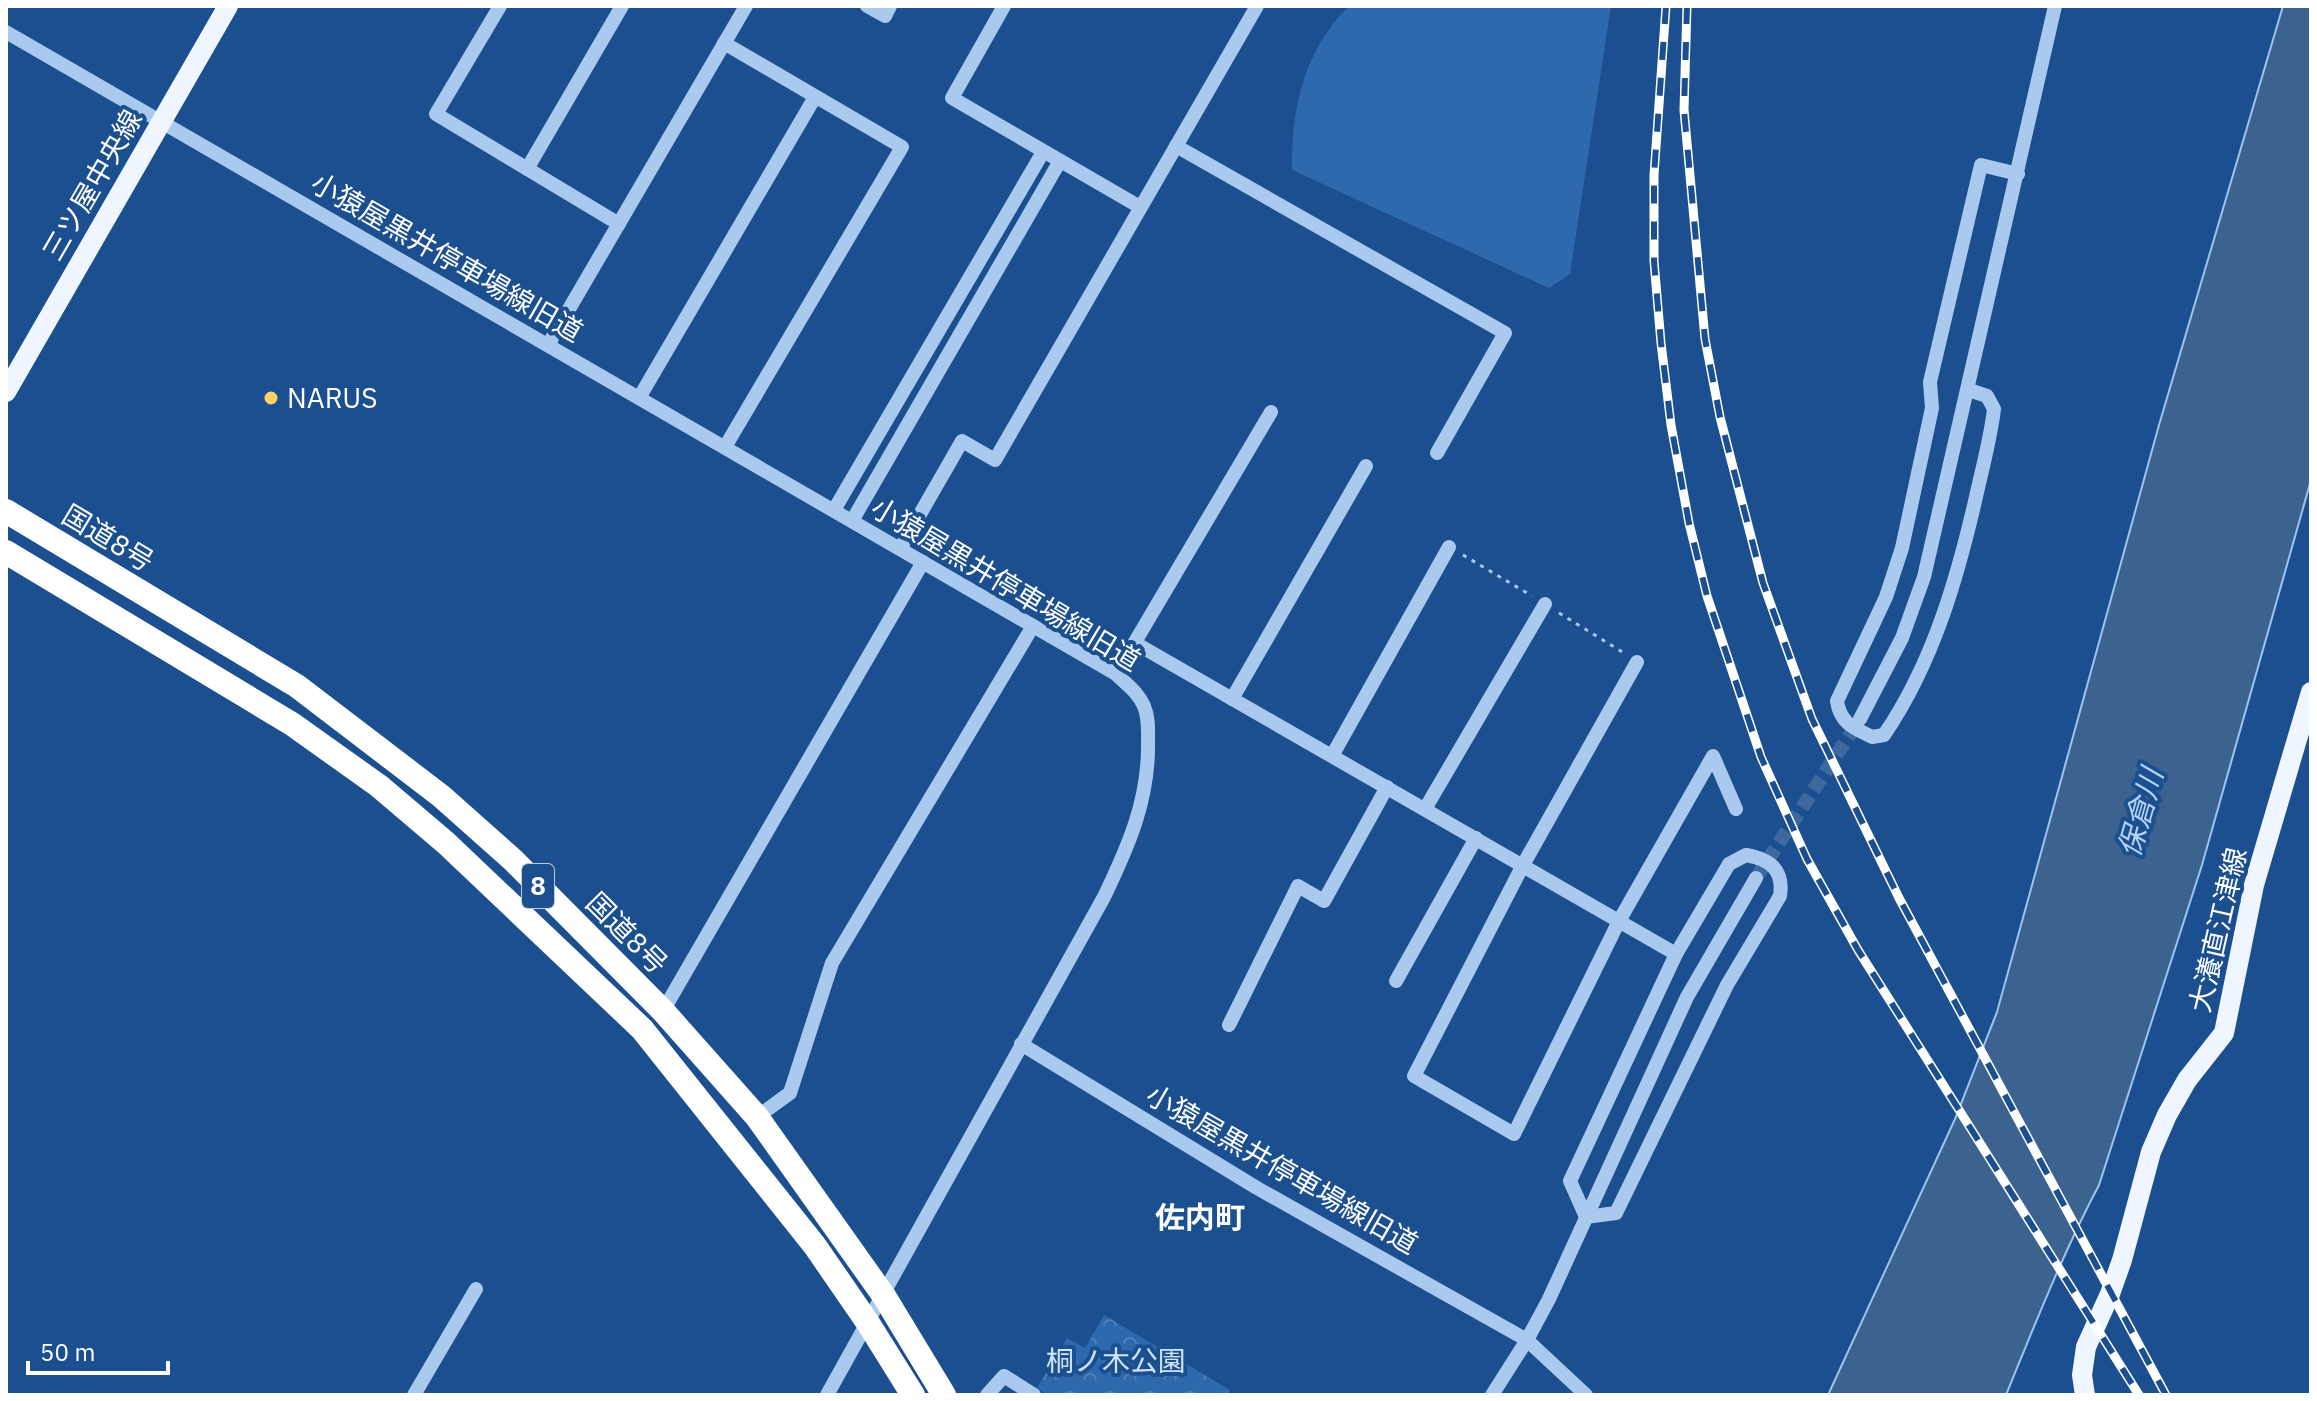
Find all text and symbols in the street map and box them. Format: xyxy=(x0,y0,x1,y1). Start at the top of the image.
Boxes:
street label: 三ツ屋中央線 xyxy=(34,103,150,267)
street label: 小猿屋黒井停車場線旧道 xyxy=(305,164,590,350)
place label: NARUS xyxy=(287,379,378,416)
marker: NARUS xyxy=(262,389,280,407)
street label: 小猿屋黒井停車場線旧道 xyxy=(865,488,1148,679)
street label: 国道8号 xyxy=(56,496,161,579)
water label: 保倉川 xyxy=(2108,761,2172,861)
street label: 大瀁直江津線 xyxy=(2181,844,2254,1016)
road number: 8 xyxy=(522,864,554,908)
street label: 国道8号 xyxy=(579,884,676,981)
street label: 小猿屋黒井停車場線旧道 xyxy=(1140,1076,1425,1262)
district label: 佐内町 xyxy=(1155,1197,1245,1236)
scale bar xyxy=(28,1325,168,1375)
text: 50 m xyxy=(40,1336,95,1368)
park label: 桐ノ木公園 xyxy=(1046,1342,1186,1379)

